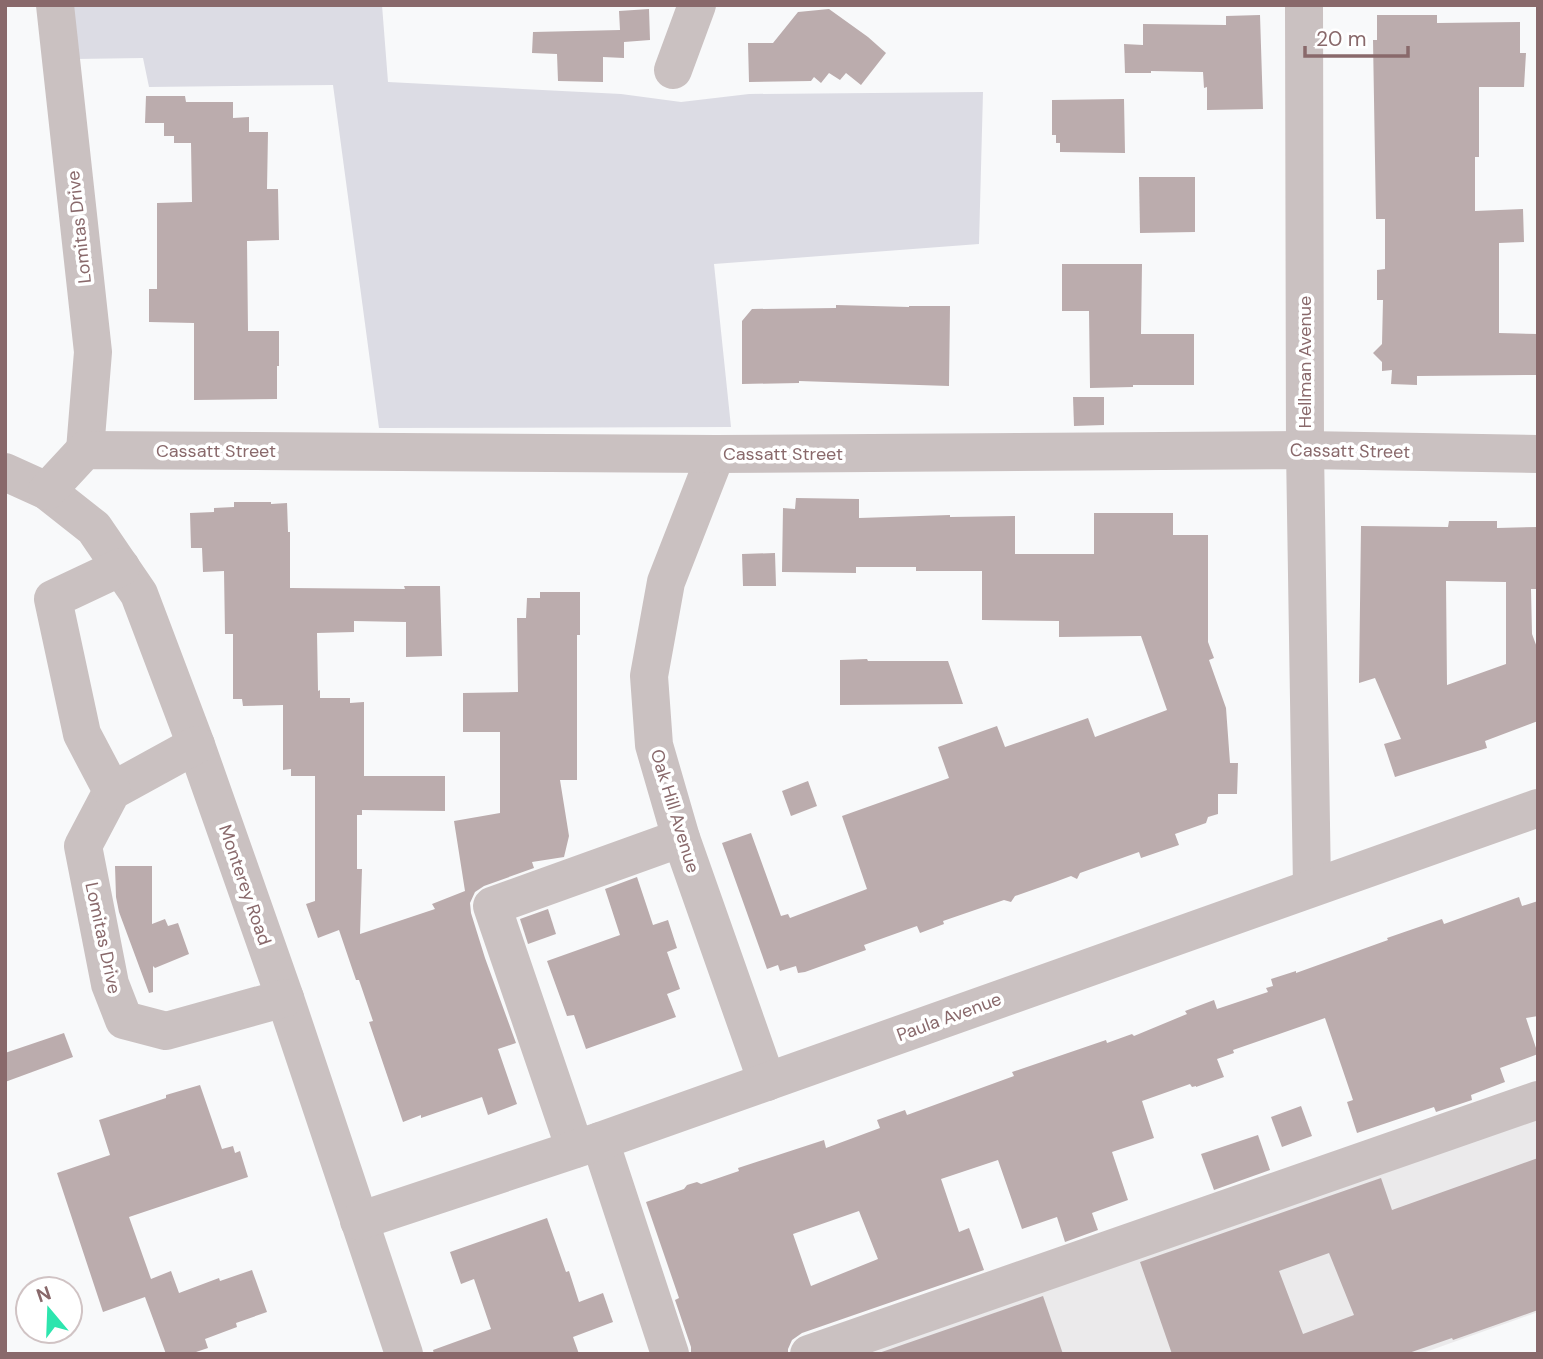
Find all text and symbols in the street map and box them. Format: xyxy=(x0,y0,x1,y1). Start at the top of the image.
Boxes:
scale bar xyxy=(1305,14,1408,58)
text: 20 m xyxy=(1316,25,1367,53)
street label: Lomitas Drive xyxy=(61,169,97,285)
street label: Hellman Avenue xyxy=(1293,296,1317,428)
street label: Cassatt Street xyxy=(1290,438,1410,464)
street label: Cassatt Street xyxy=(156,439,276,463)
street label: Cassatt Street xyxy=(723,442,843,466)
street label: Oak Hill Avenue xyxy=(645,746,705,876)
street label: Monterey Road xyxy=(213,821,277,949)
street label: Lomitas Drive xyxy=(79,880,127,996)
street label: Paula Avenue xyxy=(893,987,1005,1047)
north arrow xyxy=(14,1275,84,1345)
text: N xyxy=(33,1280,54,1308)

